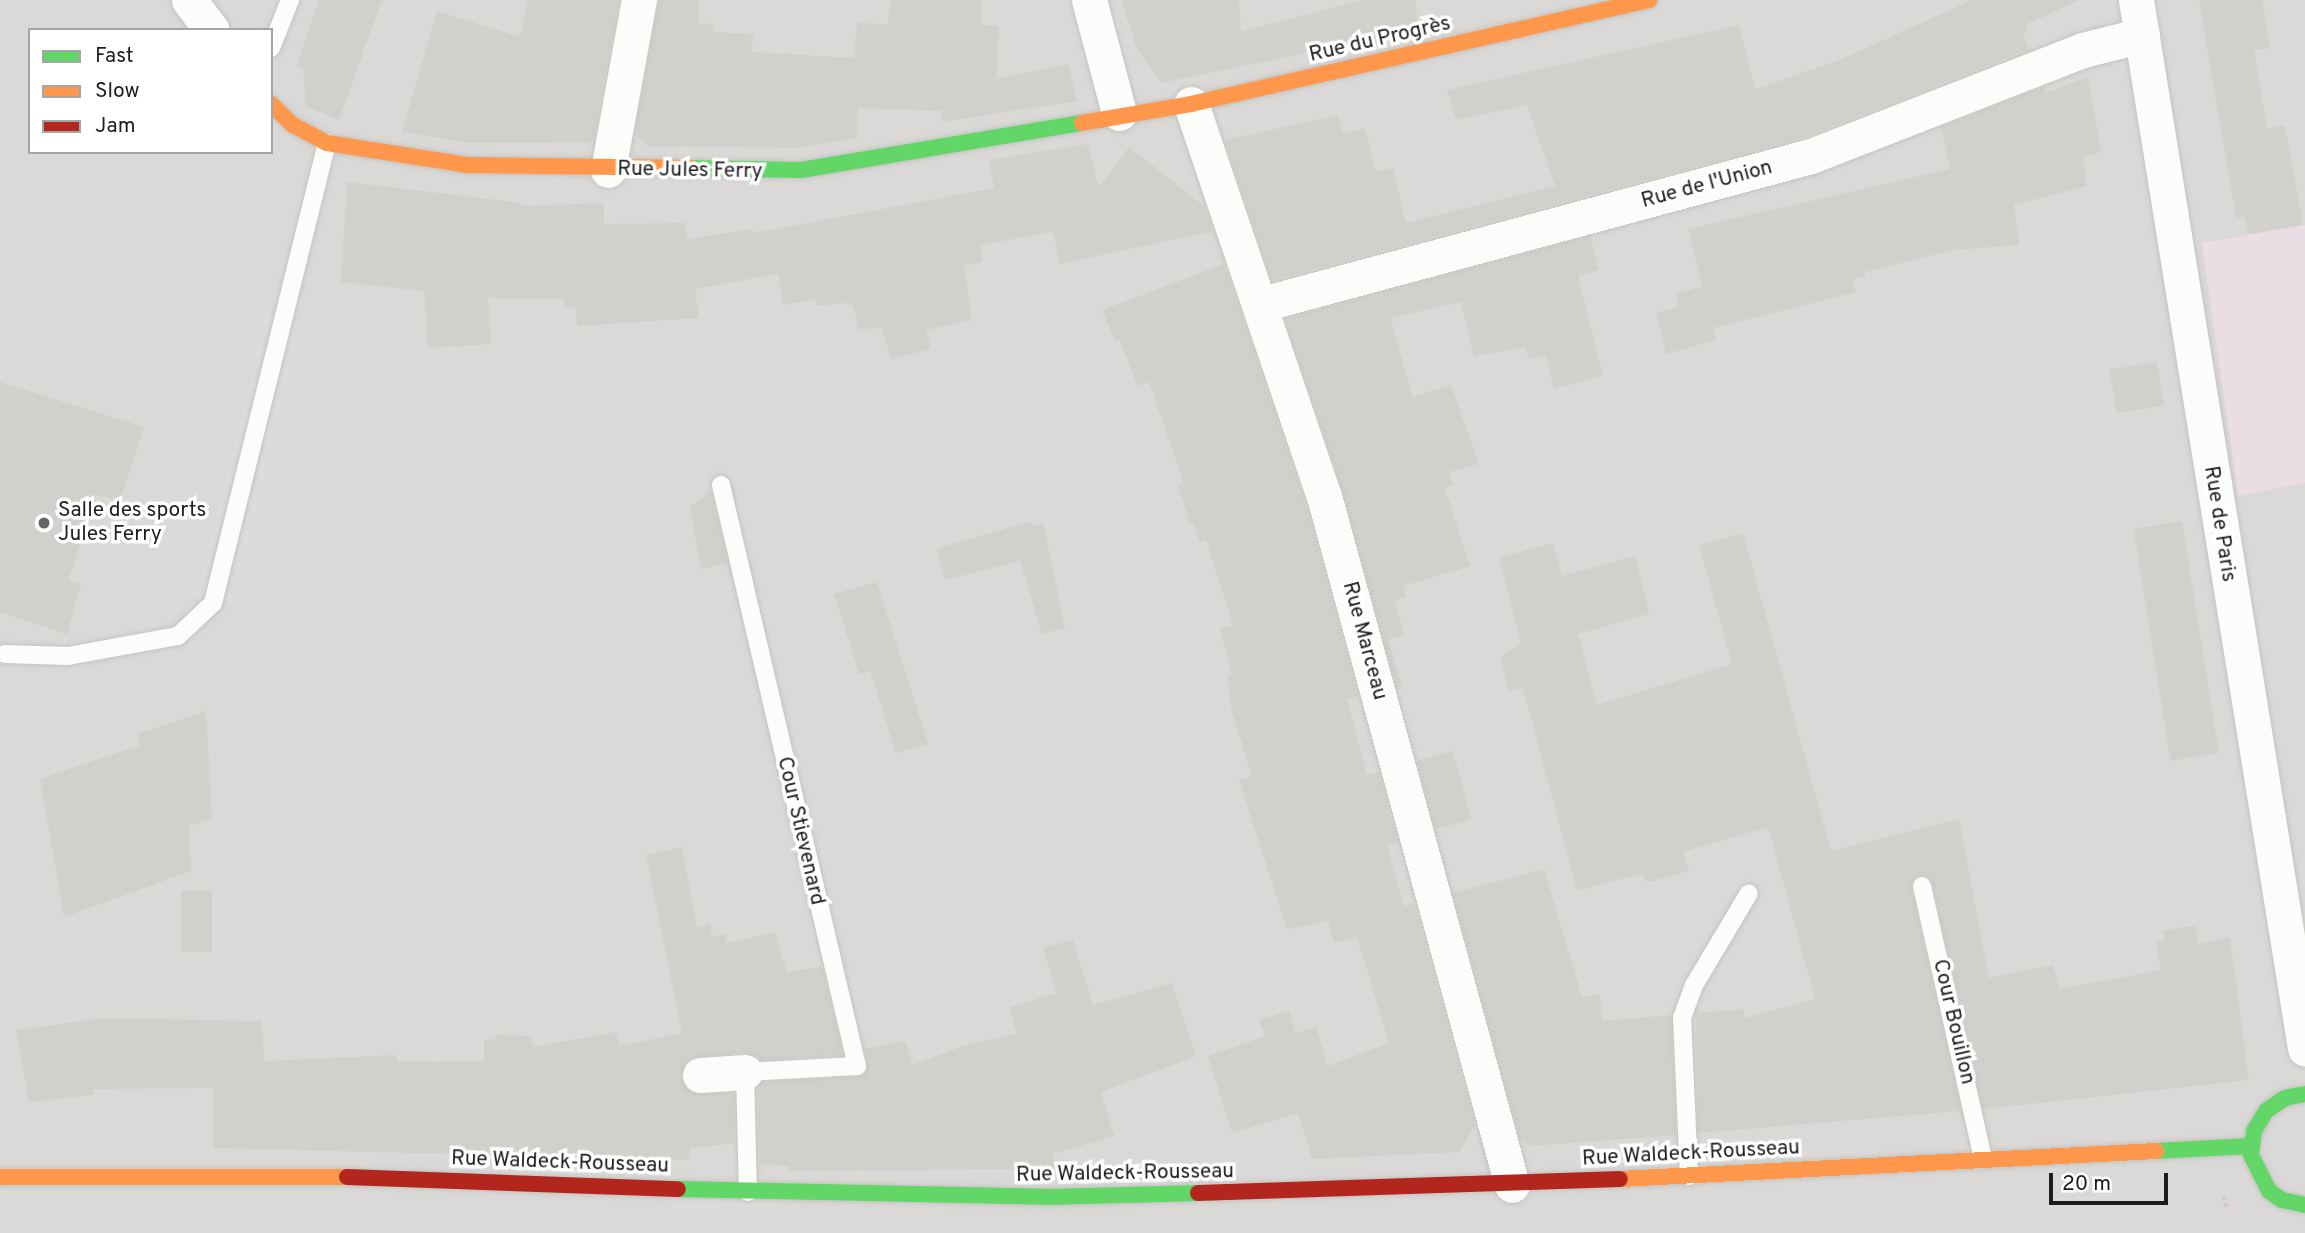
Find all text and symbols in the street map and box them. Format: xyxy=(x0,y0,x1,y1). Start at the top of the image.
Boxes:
street label: Rue du Progrès xyxy=(1307,11,1453,69)
legend xyxy=(28,28,273,154)
text: Fast xyxy=(95,43,134,70)
text: Slow xyxy=(95,78,140,105)
text: Jam xyxy=(95,113,136,140)
street label: Rue de l'Union xyxy=(1639,155,1775,215)
street label: Rue Jules Ferry xyxy=(617,157,763,185)
street label: Rue de Paris xyxy=(2197,464,2241,584)
place label: Salle des sports Jules Ferry xyxy=(58,498,206,548)
marker: Salle des sports Jules Ferry xyxy=(36,515,52,531)
street label: Rue Marceau xyxy=(1336,579,1392,703)
street label: Cour Stievenard xyxy=(771,754,829,908)
street label: Cour Bouillon xyxy=(1926,957,1980,1087)
street label: Rue Waldeck-Rousseau xyxy=(1581,1136,1801,1172)
street label: Rue Waldeck-Rousseau xyxy=(450,1147,670,1179)
street label: Rue Waldeck-Rousseau xyxy=(1016,1159,1234,1189)
scale bar xyxy=(2053,1160,2172,1204)
text: 20 m xyxy=(2062,1171,2111,1198)

